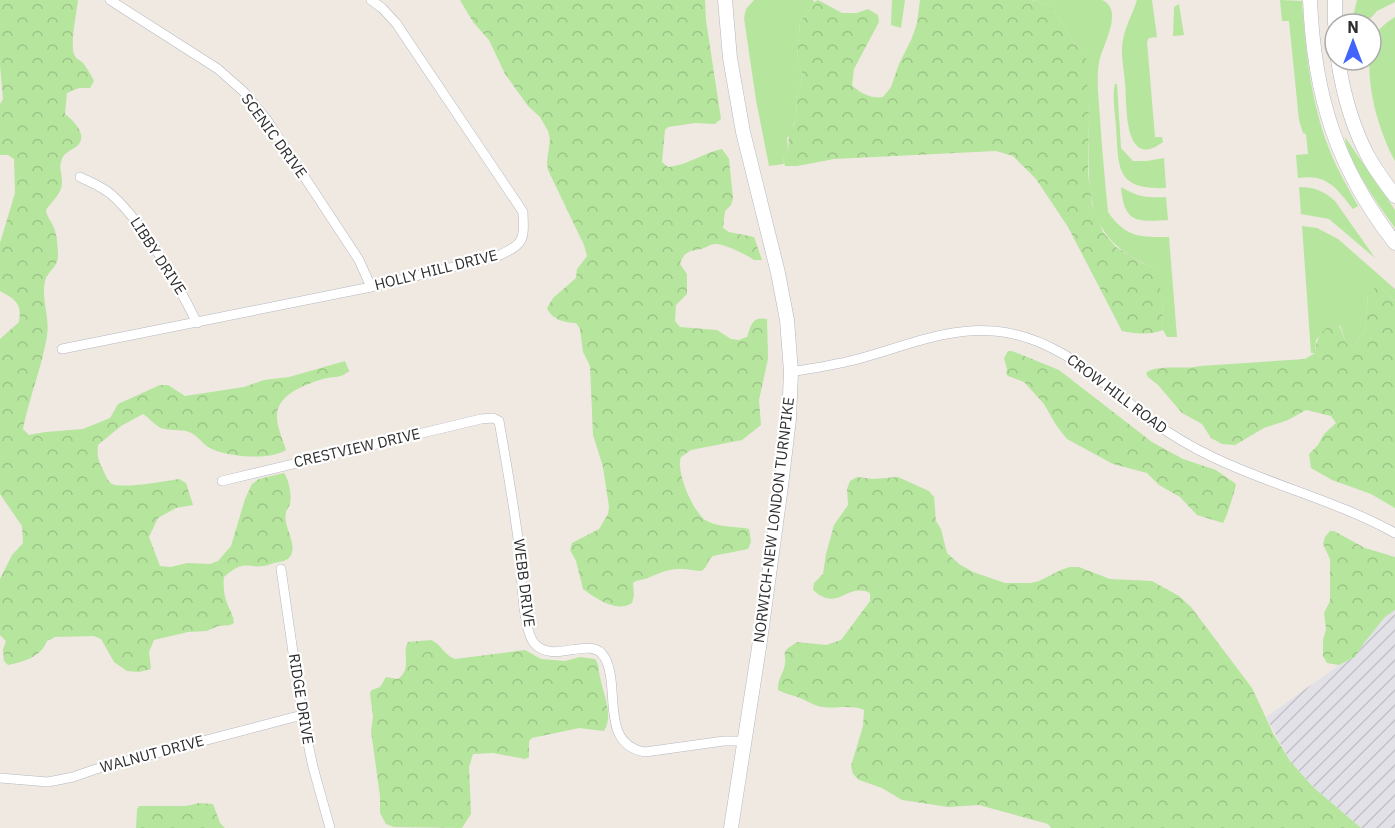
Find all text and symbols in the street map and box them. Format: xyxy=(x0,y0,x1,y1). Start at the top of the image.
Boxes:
north arrow xyxy=(1323,12,1383,72)
text: N xyxy=(1347,17,1359,37)
street label: SCENIC DRIVE xyxy=(237,90,311,182)
street label: LIBBY DRIVE xyxy=(126,213,191,298)
street label: HOLLY HILL DRIVE xyxy=(372,245,499,294)
street label: CROW HILL ROAD xyxy=(1063,350,1171,438)
street label: NORWICH-NEW LONDON TURNPIKE xyxy=(749,396,798,644)
street label: CRESTVIEW DRIVE xyxy=(292,424,422,471)
street label: WEBB DRIVE xyxy=(510,538,539,628)
street label: RIDGE DRIVE xyxy=(285,652,318,746)
street label: WALNUT DRIVE xyxy=(98,731,206,777)

